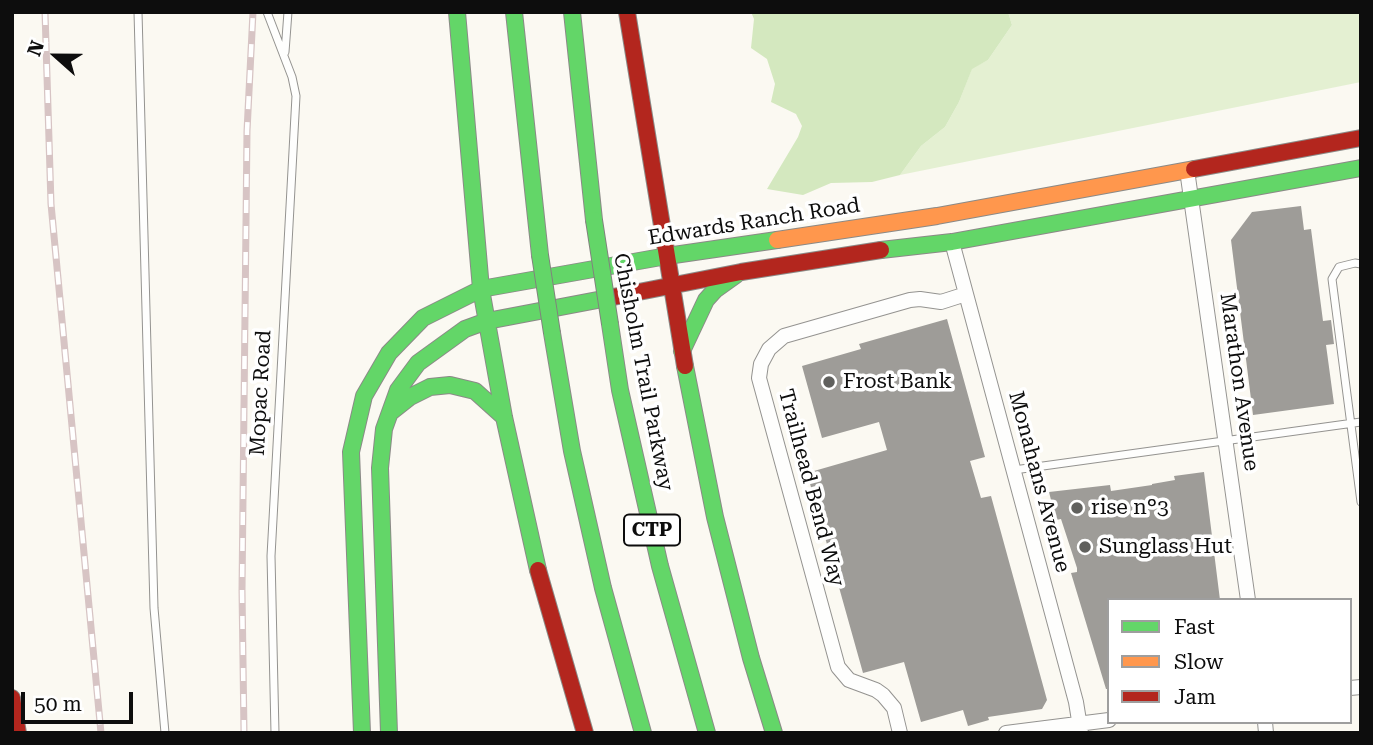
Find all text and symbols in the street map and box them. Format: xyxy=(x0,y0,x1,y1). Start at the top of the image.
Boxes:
north arrow xyxy=(21,21,91,91)
text: N xyxy=(23,37,49,59)
street label: Edwards Ranch Road xyxy=(646,193,862,251)
street label: Chisholm Trail Parkway xyxy=(608,251,678,493)
street label: Marathon Avenue xyxy=(1214,292,1264,472)
street label: Mopac Road xyxy=(245,329,277,457)
place label: Frost Bank xyxy=(843,369,952,395)
marker: Frost Bank xyxy=(821,374,837,390)
street label: Trailhead Bend Way xyxy=(772,386,850,590)
street label: Monahans Avenue xyxy=(1003,389,1075,575)
place label: rise n°3 xyxy=(1091,495,1169,521)
marker: rise n°3 xyxy=(1069,500,1085,516)
road number: CTP xyxy=(624,514,680,545)
place label: Sunglass Hut xyxy=(1099,534,1232,560)
marker: Sunglass Hut xyxy=(1077,539,1093,555)
legend xyxy=(1107,598,1352,724)
text: Fast xyxy=(1174,615,1215,639)
text: Slow xyxy=(1174,650,1223,674)
scale bar xyxy=(24,678,136,722)
text: Jam xyxy=(1174,685,1216,709)
text: 50 m xyxy=(34,692,82,716)

